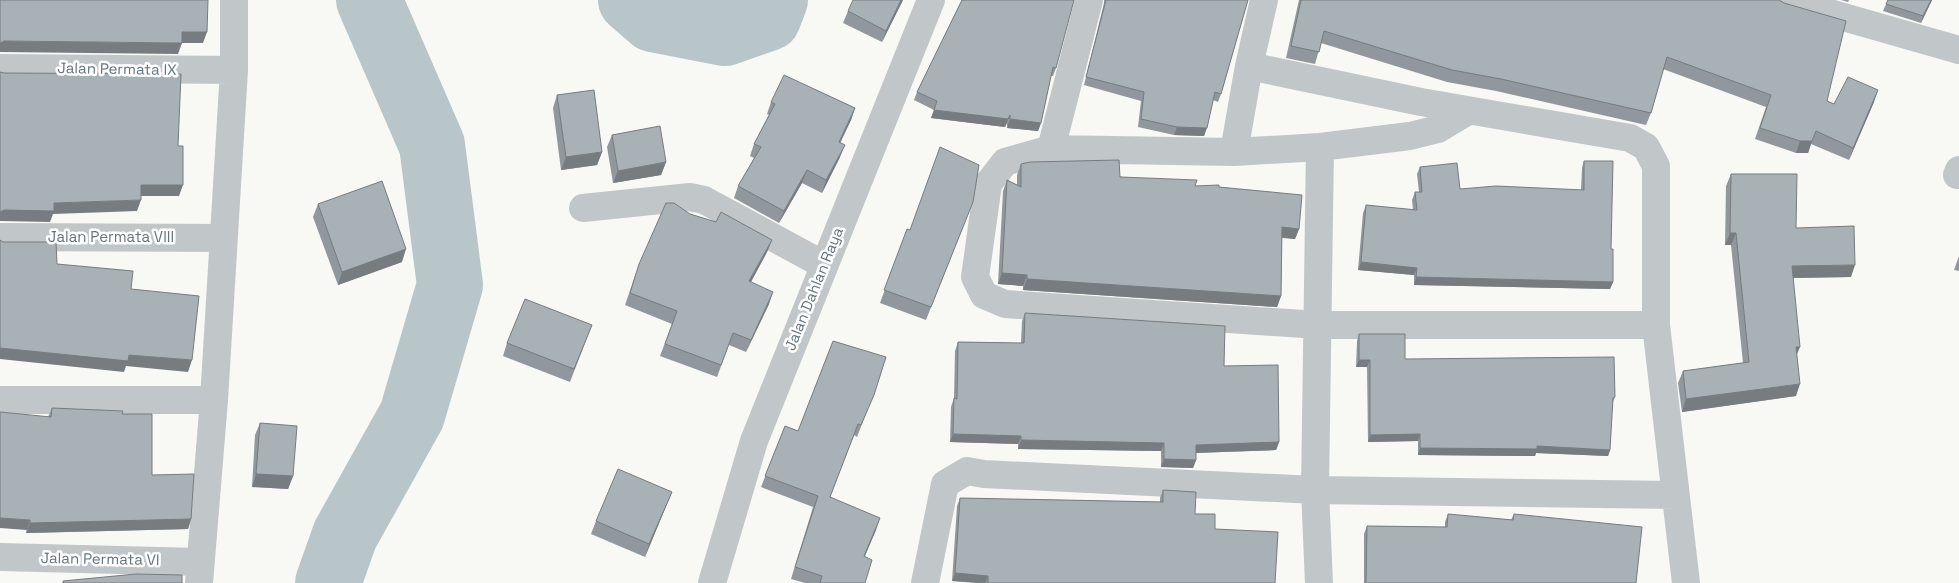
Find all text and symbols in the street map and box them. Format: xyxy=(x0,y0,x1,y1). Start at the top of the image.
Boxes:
street label: Jalan Permata IX xyxy=(57,58,177,79)
street label: Jalan Dahlan Raya xyxy=(780,224,847,353)
street label: Jalan Permata VIII xyxy=(48,227,174,246)
street label: Jalan Permata VI xyxy=(40,548,160,569)

